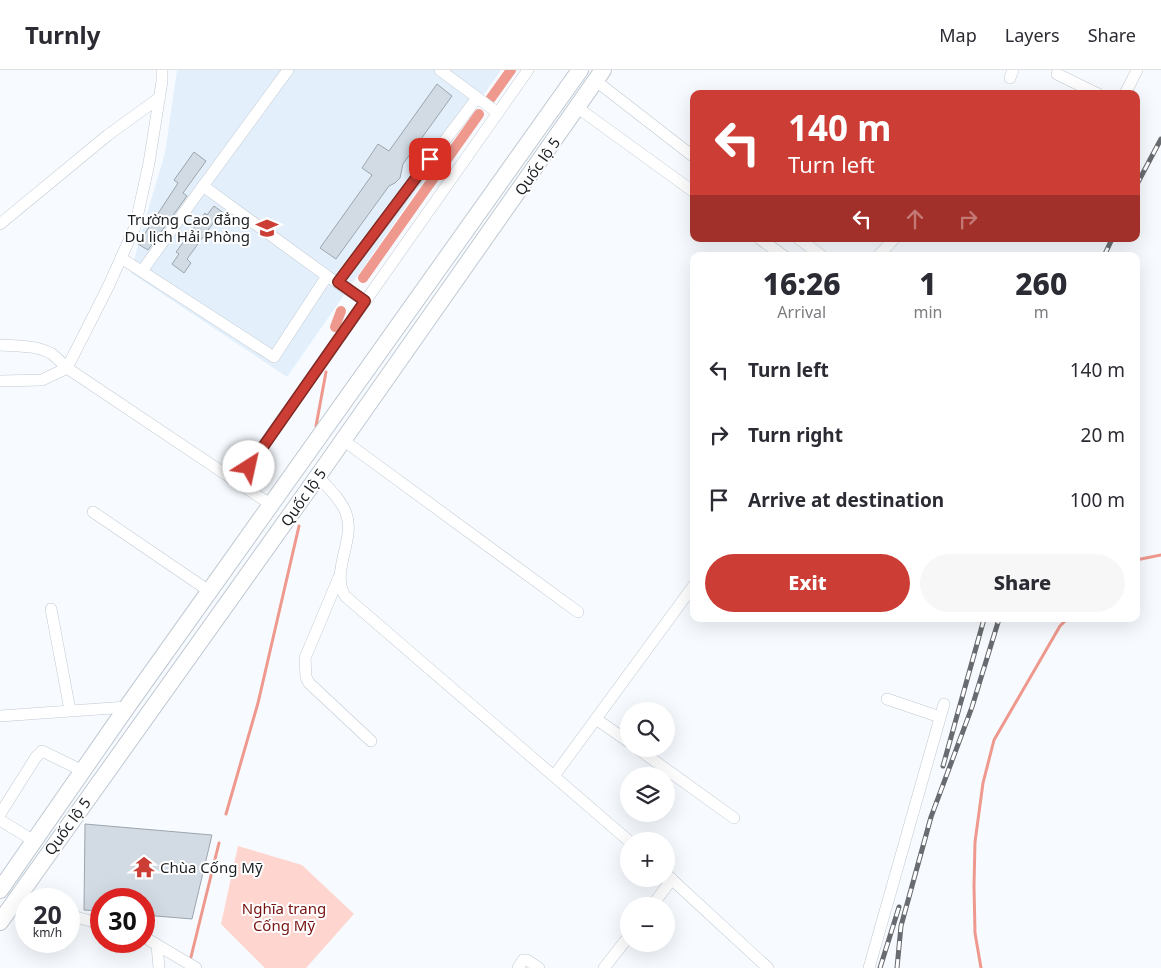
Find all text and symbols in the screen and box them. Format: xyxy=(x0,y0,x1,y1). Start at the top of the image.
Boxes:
text: Turnly xyxy=(25,18,100,51)
text: Map xyxy=(939,23,977,47)
text: Layers xyxy=(1005,23,1060,47)
text: Share xyxy=(1088,23,1136,47)
text: 140 m xyxy=(788,104,891,151)
icon: left xyxy=(705,110,770,175)
street label: Quốc lộ 5 xyxy=(510,133,564,199)
pin xyxy=(409,138,451,180)
icon: arrive xyxy=(416,145,444,173)
text: Turn left xyxy=(788,149,875,179)
icon: left xyxy=(848,205,876,233)
icon: ahead xyxy=(901,205,929,233)
icon: right xyxy=(954,205,982,233)
place label: Trường Cao đẳng Du lịch Hải Phòng xyxy=(125,209,250,246)
school or university icon: Trường Cao đẳng Du lịch Hải Phòng xyxy=(254,215,280,241)
text: 16:26 xyxy=(763,263,841,304)
text: 1 xyxy=(919,263,937,304)
text: 260 xyxy=(1015,263,1067,304)
text: Arrival xyxy=(777,301,826,323)
text: min xyxy=(913,301,942,323)
text: m xyxy=(1034,301,1049,323)
icon: left xyxy=(705,356,733,384)
text: Turn left xyxy=(748,357,829,383)
text: 140 m xyxy=(1070,357,1125,383)
icon: right xyxy=(705,421,733,449)
text: Turn right xyxy=(748,422,843,448)
text: 20 m xyxy=(1081,422,1125,448)
position arrow xyxy=(222,440,274,492)
street label: Quốc lộ 5 xyxy=(276,464,330,530)
icon: arrive xyxy=(705,486,733,514)
text: Arrive at destination xyxy=(748,487,944,513)
text: 100 m xyxy=(1070,487,1125,513)
button: Exit xyxy=(705,554,910,612)
button: Share xyxy=(920,554,1125,612)
map controls xyxy=(620,702,675,952)
button: search xyxy=(620,702,675,757)
button: layers xyxy=(620,767,675,822)
street label: Quốc lộ 5 xyxy=(39,793,95,859)
button: + xyxy=(620,832,675,887)
temple icon: Chùa Cống Mỹ xyxy=(131,854,157,880)
place label: Chùa Cống Mỹ xyxy=(160,857,263,877)
speed limit sign: 30 xyxy=(90,888,155,953)
text: 20 xyxy=(33,897,62,931)
button: − xyxy=(620,897,675,952)
park label: Nghĩa trang Cống Mỹ xyxy=(242,898,326,935)
text: km/h xyxy=(33,924,62,941)

